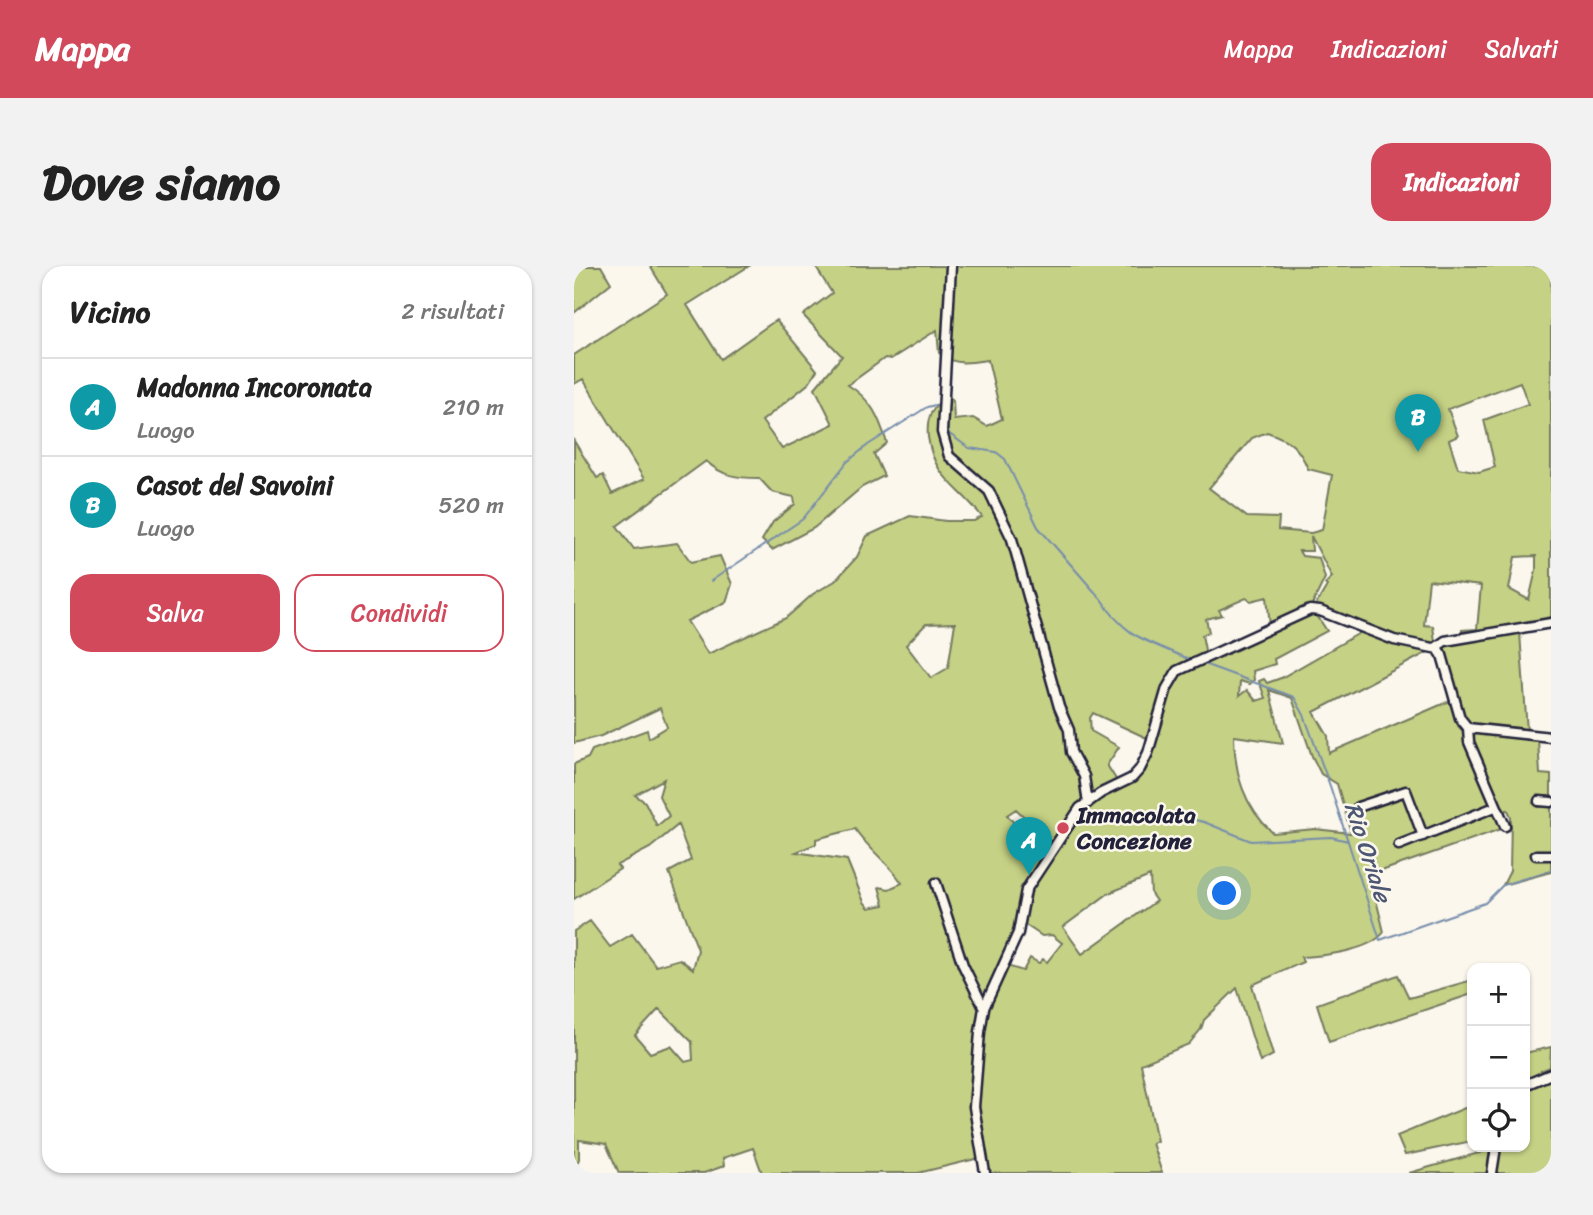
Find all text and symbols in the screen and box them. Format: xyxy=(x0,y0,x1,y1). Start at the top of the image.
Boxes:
text: Mappa xyxy=(35,20,130,78)
text: Mappa xyxy=(1224,28,1293,70)
text: Indicazioni xyxy=(1331,28,1447,70)
text: Salvati xyxy=(1485,28,1558,70)
text: Dove siamo xyxy=(42,139,280,226)
button: Indicazioni xyxy=(1371,143,1551,221)
text: Vicino xyxy=(70,285,150,339)
text: 2 risultati xyxy=(402,291,504,332)
text: Madonna Incoronata xyxy=(137,364,372,410)
text: A xyxy=(85,387,101,428)
text: 210 m xyxy=(443,387,504,428)
pin: B xyxy=(1395,394,1441,452)
text: Luogo xyxy=(137,410,195,451)
text: Casot del Savoini xyxy=(137,462,333,508)
text: B xyxy=(86,485,100,526)
text: 520 m xyxy=(438,485,504,526)
text: Luogo xyxy=(137,508,195,549)
button: Salva xyxy=(70,574,280,652)
button: Condividi xyxy=(294,574,504,652)
place label: Immacolata Concezione xyxy=(1076,795,1196,862)
water label: Rio Oriale xyxy=(1332,797,1405,910)
pin: A xyxy=(1006,817,1052,875)
marker: Immacolata Concezione xyxy=(1055,820,1071,836)
your location xyxy=(1207,876,1241,910)
map controls xyxy=(1467,963,1530,1152)
button: + xyxy=(1467,963,1530,1026)
button: − xyxy=(1467,1026,1530,1089)
button: locate xyxy=(1467,1089,1530,1152)

